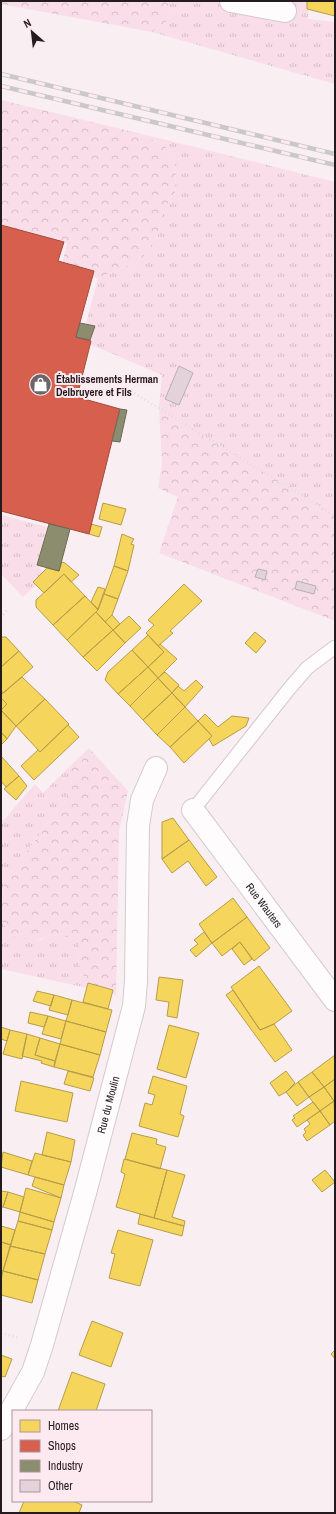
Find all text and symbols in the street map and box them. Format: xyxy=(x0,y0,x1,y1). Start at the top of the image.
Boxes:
north arrow xyxy=(12,12,52,52)
text: N xyxy=(21,15,33,31)
shop icon: Établissements Herman Delbruyere et Fils xyxy=(27,372,53,398)
place label: Établissements Herman Delbruyere et Fils xyxy=(56,372,158,399)
street label: Rue Wauters xyxy=(243,880,286,931)
street label: Rue du Moulin xyxy=(94,1075,122,1135)
legend xyxy=(12,1410,152,1502)
text: Homes xyxy=(48,1418,79,1434)
text: Shops xyxy=(48,1438,76,1454)
text: Industry xyxy=(48,1458,83,1474)
text: Other xyxy=(48,1478,73,1494)

